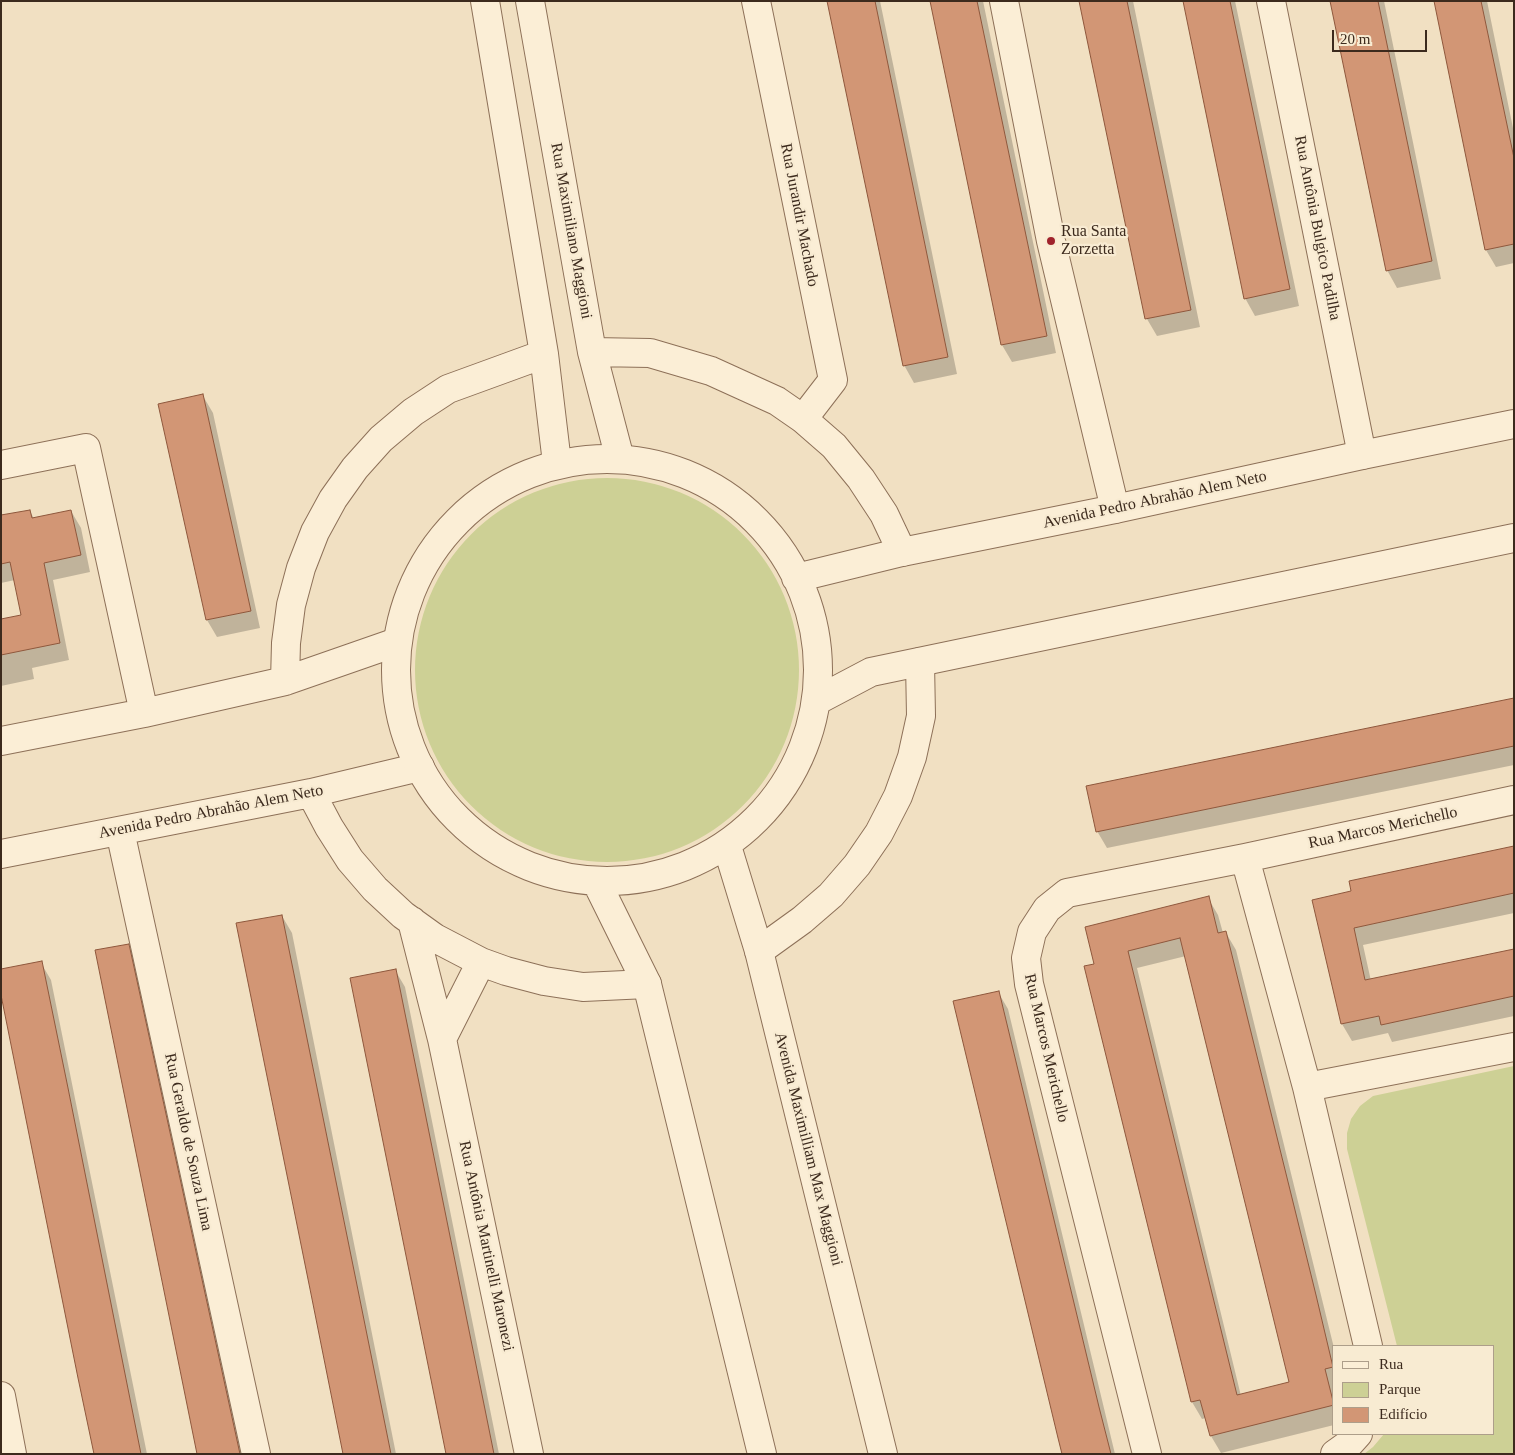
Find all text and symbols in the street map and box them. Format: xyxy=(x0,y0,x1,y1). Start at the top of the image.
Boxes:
scale bar xyxy=(1335,20,1430,52)
text: 20 m xyxy=(1340,31,1370,47)
street label: Rua Antônia Bulgico Padilha xyxy=(1290,134,1344,322)
street label: Rua Maximiliano Maggioni xyxy=(546,141,596,321)
street label: Rua Jurandir Machado xyxy=(776,142,822,288)
place label: Rua Santa Zorzetta xyxy=(1061,222,1126,260)
marker: Rua Santa Zorzetta xyxy=(1045,235,1057,247)
street label: Avenida Pedro Abrahão Alem Neto xyxy=(1041,467,1269,533)
street label: Avenida Pedro Abrahão Alem Neto xyxy=(97,781,325,843)
street label: Rua Marcos Merichello xyxy=(1307,803,1459,853)
street label: Rua Marcos Merichello xyxy=(1020,972,1072,1124)
street label: Avenida Maximilliam Max Maggioni xyxy=(770,1030,846,1268)
street label: Rua Geraldo de Souza Lima xyxy=(160,1051,216,1233)
street label: Rua Antônia Martinelli Maronezi xyxy=(454,1139,518,1353)
legend xyxy=(1332,1345,1495,1435)
text: Rua xyxy=(1379,1356,1403,1372)
text: Parque xyxy=(1379,1381,1421,1397)
text: Edifício xyxy=(1379,1406,1427,1422)

